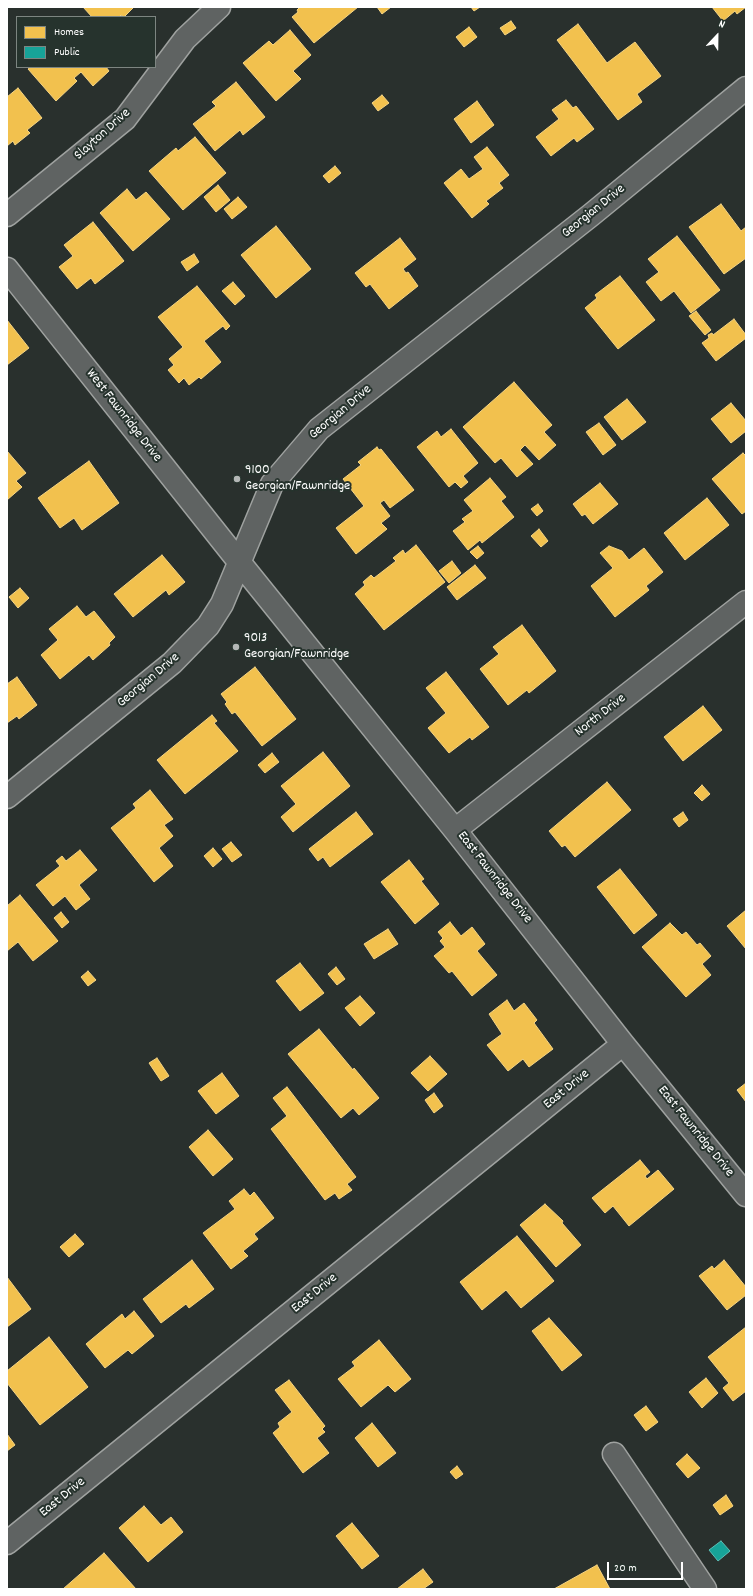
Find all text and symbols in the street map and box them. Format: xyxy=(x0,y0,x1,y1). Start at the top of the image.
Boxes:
legend xyxy=(16,16,156,68)
north arrow xyxy=(697,16,737,56)
text: N xyxy=(716,16,727,33)
text: Homes xyxy=(54,24,84,41)
text: Public xyxy=(54,44,80,61)
street label: Slayton Drive xyxy=(71,105,135,165)
street label: Georgian Drive xyxy=(559,181,629,243)
street label: West Fawnridge Drive xyxy=(81,366,165,466)
street label: Georgian Drive xyxy=(306,382,376,444)
place label: 9100 Georgian/Fawnridge xyxy=(245,463,350,496)
marker: 9100 Georgian/Fawnridge xyxy=(232,474,242,484)
place label: 9013 Georgian/Fawnridge xyxy=(244,631,349,664)
marker: 9013 Georgian/Fawnridge xyxy=(231,642,241,652)
street label: Georgian Drive xyxy=(114,650,184,712)
street label: North Drive xyxy=(572,691,630,741)
street label: East Fawnridge Drive xyxy=(453,829,535,927)
street label: East Drive xyxy=(541,1066,593,1114)
street label: East Fawnridge Drive xyxy=(653,1083,737,1181)
street label: East Drive xyxy=(289,1270,341,1318)
street label: East Drive xyxy=(37,1474,89,1522)
scale bar xyxy=(609,1554,685,1580)
text: 20 m xyxy=(614,1560,637,1577)

